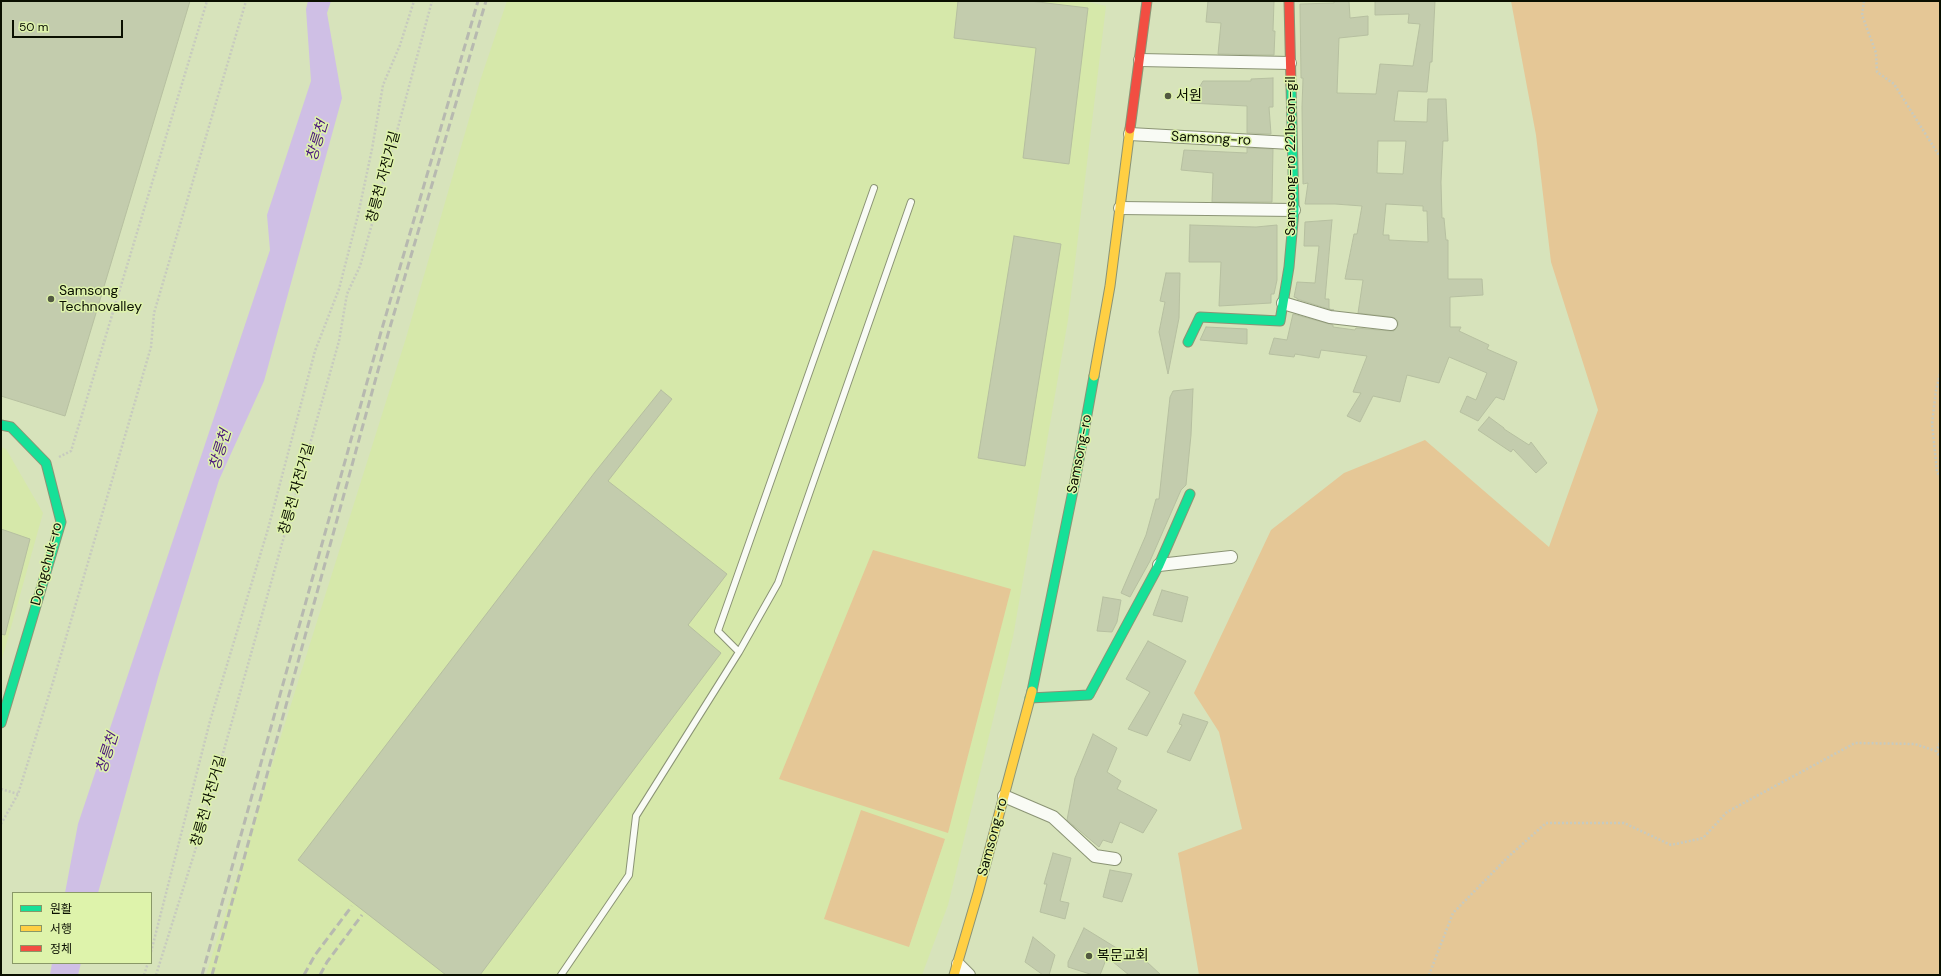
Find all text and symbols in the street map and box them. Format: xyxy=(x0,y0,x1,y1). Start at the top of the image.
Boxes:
scale bar xyxy=(14,12,125,38)
text: 50 m xyxy=(19,19,48,35)
street label: Samsong-ro 221beon-gil xyxy=(1283,76,1299,236)
place label: 서원 xyxy=(1176,88,1202,104)
marker: 서원 xyxy=(1163,91,1173,101)
water label: 창릉천 xyxy=(303,119,333,163)
street label: 창릉천 자전거길 xyxy=(364,129,404,225)
street label: Samsong-ro xyxy=(1171,129,1251,149)
place label: Samsong Technovalley xyxy=(59,283,142,316)
marker: Samsong Technovalley xyxy=(46,294,56,304)
street label: Samsong-ro xyxy=(1064,413,1096,495)
water label: 창릉천 xyxy=(206,428,236,472)
street label: 창릉천 자전거길 xyxy=(276,442,318,536)
street label: Dongchuk-ro xyxy=(28,521,66,607)
water label: 창릉천 xyxy=(93,731,123,775)
street label: 창릉천 자전거길 xyxy=(188,754,230,848)
street label: Samsong-ro xyxy=(975,796,1011,878)
legend xyxy=(12,892,152,964)
text: 원활 xyxy=(50,901,72,917)
text: 서행 xyxy=(50,921,72,937)
text: 정체 xyxy=(50,941,72,957)
place label: 복문교회 xyxy=(1097,948,1149,964)
marker: 복문교회 xyxy=(1084,951,1094,961)

